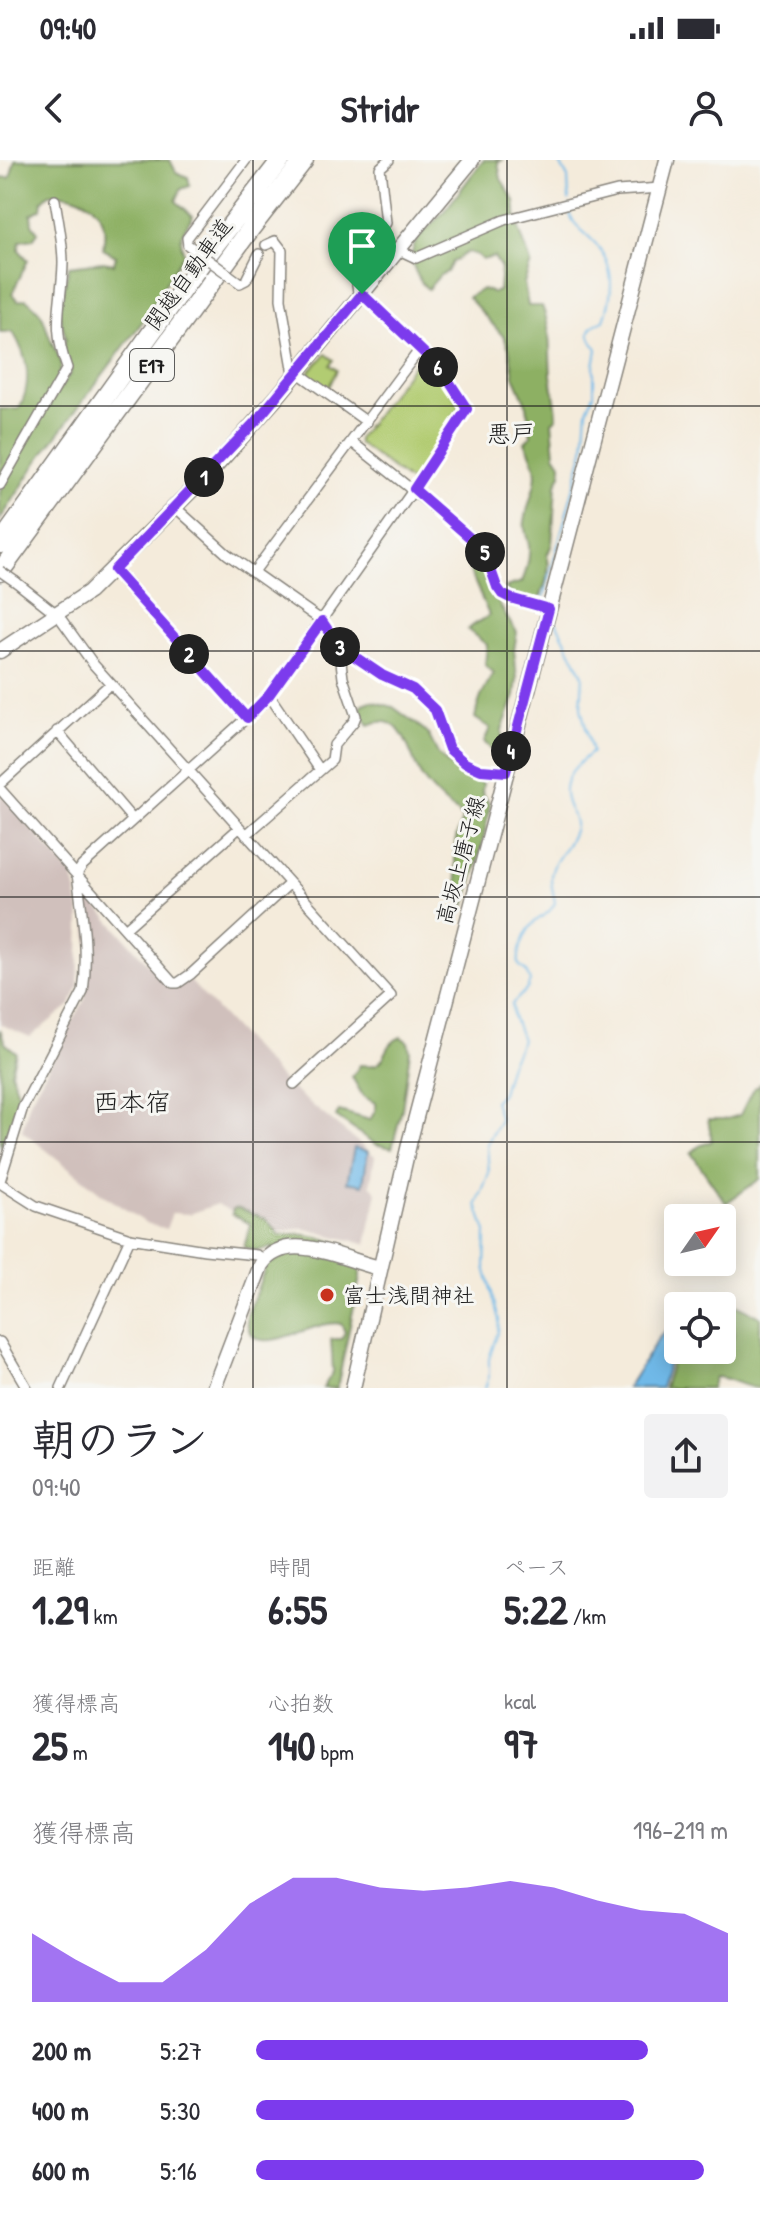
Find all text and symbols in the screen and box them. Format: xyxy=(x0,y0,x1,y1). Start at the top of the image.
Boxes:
text: 09:40 xyxy=(40,8,96,48)
text: Stridr xyxy=(341,84,419,133)
icon: back xyxy=(32,86,76,130)
icon: person xyxy=(684,86,728,130)
street label: 関越自動車道 xyxy=(137,212,239,336)
pin xyxy=(328,212,396,294)
icon: arrive xyxy=(340,224,384,268)
pin: 6 xyxy=(418,347,458,387)
road number: E17 xyxy=(130,349,174,381)
text: 6 xyxy=(434,352,442,382)
district label: 悪戸 xyxy=(487,417,535,449)
pin: 1 xyxy=(184,457,224,497)
text: 1 xyxy=(200,462,208,492)
pin: 5 xyxy=(465,532,505,572)
text: 5 xyxy=(480,537,490,567)
pin: 3 xyxy=(320,627,360,667)
text: 3 xyxy=(335,632,345,662)
pin: 2 xyxy=(169,634,209,674)
text: 2 xyxy=(184,639,194,669)
pin: 4 xyxy=(491,731,531,771)
text: 4 xyxy=(507,736,515,766)
street label: 高坂上唐子線 xyxy=(428,792,492,928)
district label: 西本宿 xyxy=(93,1084,171,1119)
north arrow xyxy=(664,1204,736,1276)
map controls xyxy=(664,1204,736,1364)
place label: 富士浅間神社 xyxy=(343,1280,475,1310)
marker: 富士浅間神社 xyxy=(318,1286,336,1304)
button: locate xyxy=(664,1292,736,1364)
text: 朝のラン xyxy=(32,1409,208,1469)
button: share xyxy=(644,1414,728,1498)
text: 09:40 xyxy=(32,1469,81,1504)
text: 距離 xyxy=(32,1552,76,1582)
text: 時間 xyxy=(268,1552,312,1582)
text: ペース xyxy=(504,1552,569,1582)
text: 1.29 xyxy=(32,1582,88,1636)
text: 6:55 xyxy=(268,1582,327,1636)
text: 5:22 xyxy=(504,1582,568,1636)
text: km xyxy=(88,1601,118,1631)
text: /km xyxy=(568,1601,606,1631)
text: kcal xyxy=(504,1686,536,1716)
text: 獲得標高 xyxy=(32,1688,120,1718)
text: 心拍数 xyxy=(268,1688,334,1718)
text: 97 xyxy=(504,1716,538,1770)
text: 25 xyxy=(32,1718,68,1772)
text: 140 xyxy=(268,1718,315,1772)
text: m xyxy=(68,1737,88,1767)
text: bpm xyxy=(315,1737,354,1767)
text: 196–219 m xyxy=(633,1812,728,1847)
text: 獲得標高 xyxy=(32,1815,136,1850)
text: 200 m xyxy=(32,2033,91,2068)
text: 5:27 xyxy=(160,2033,202,2068)
text: 400 m xyxy=(32,2093,89,2128)
text: 5:30 xyxy=(160,2093,200,2128)
text: 600 m xyxy=(32,2153,89,2188)
text: 5:16 xyxy=(160,2153,197,2188)

